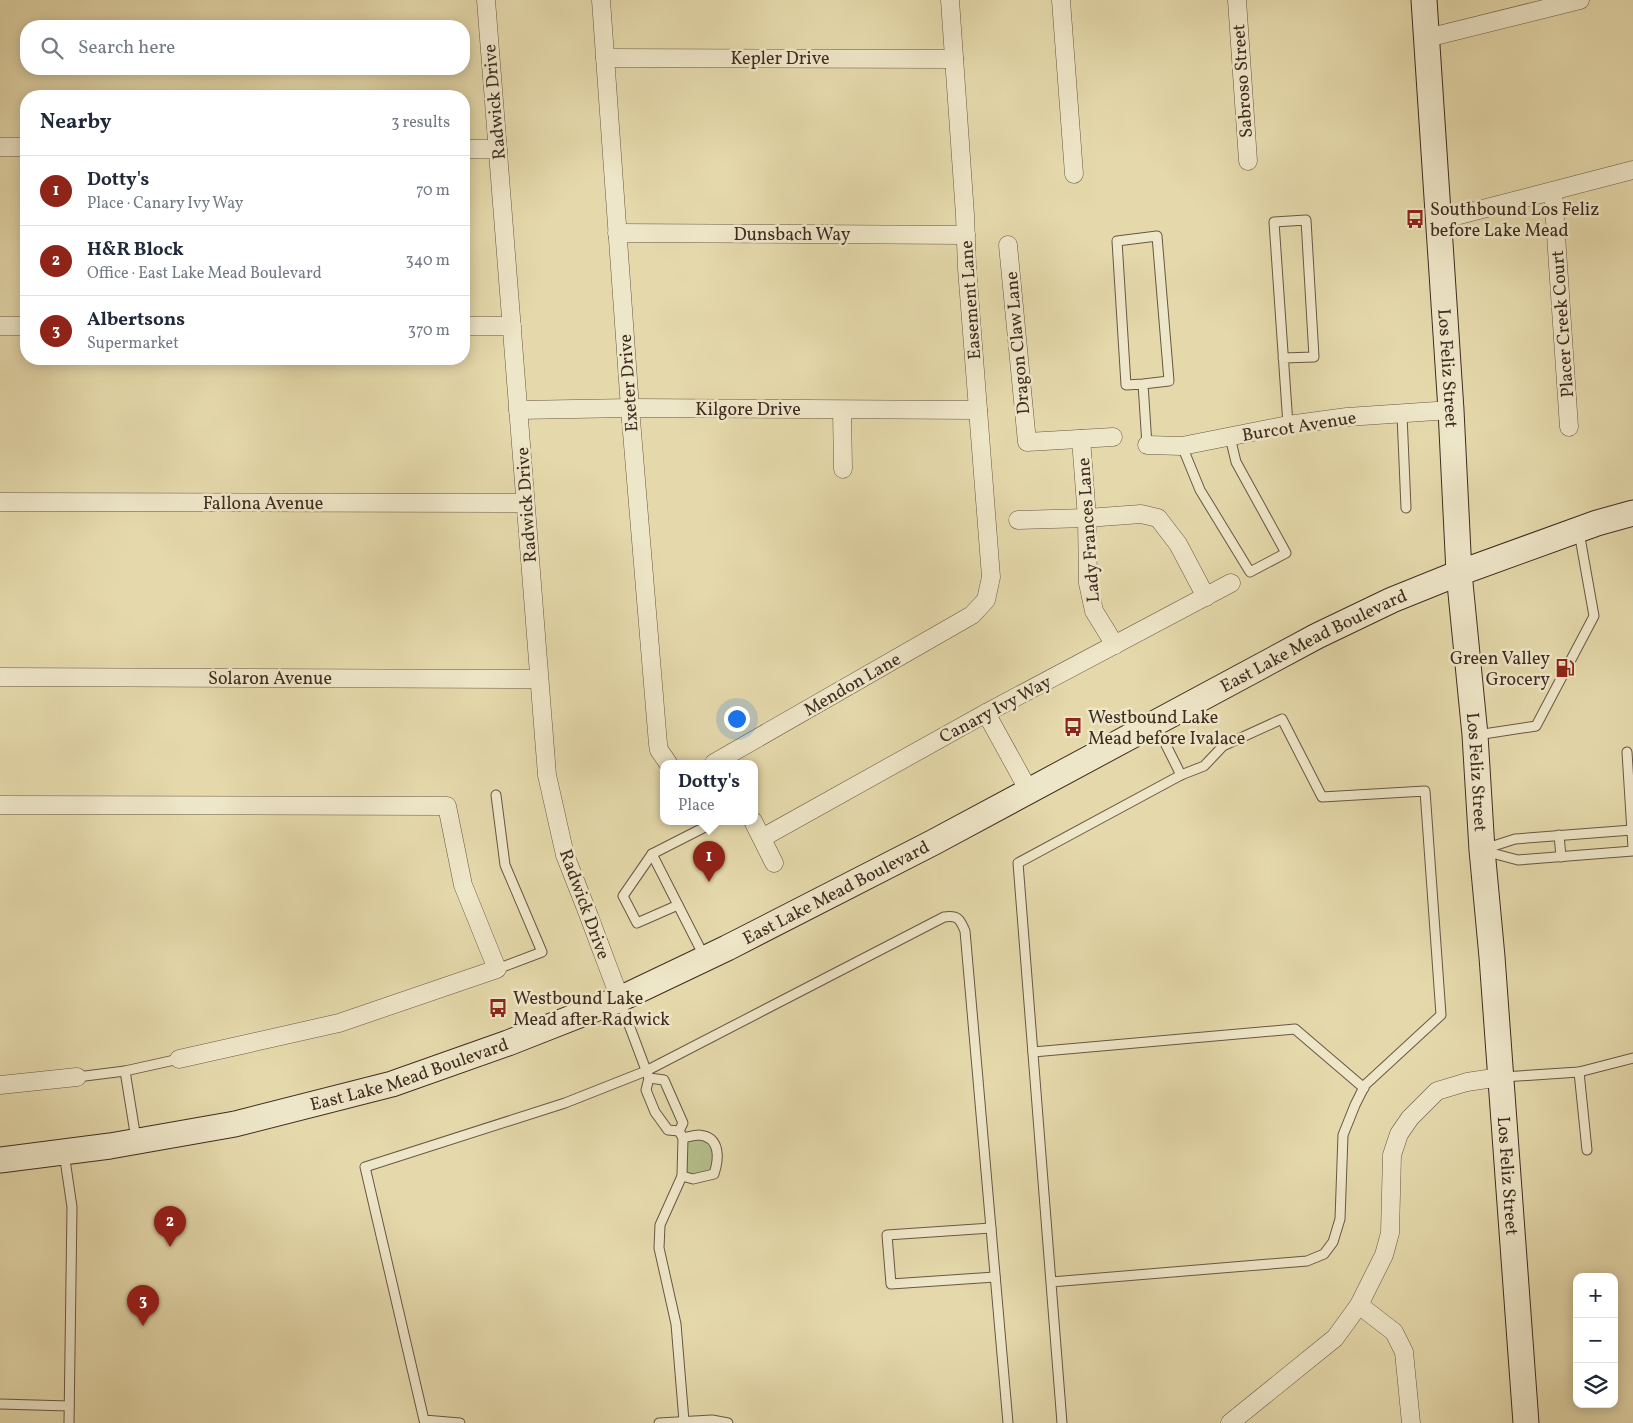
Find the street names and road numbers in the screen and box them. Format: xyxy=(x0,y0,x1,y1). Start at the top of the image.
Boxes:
street label: Sabroso Street xyxy=(1227,23,1260,139)
street label: Radwick Drive xyxy=(478,43,513,161)
street label: Kepler Drive xyxy=(730,47,830,72)
street label: Dunsbach Way xyxy=(734,223,851,248)
street label: Easement Lane xyxy=(955,239,988,360)
street label: Placer Creek Court xyxy=(1546,249,1581,398)
street label: Dragon Claw Lane xyxy=(1000,270,1037,416)
street label: Los Feliz Street xyxy=(1430,308,1463,428)
street label: Exeter Drive xyxy=(614,333,645,433)
street label: Kilgore Drive xyxy=(695,398,801,423)
street label: Burcot Avenue xyxy=(1240,406,1358,449)
street label: Radwick Drive xyxy=(511,446,544,564)
street label: Lady Frances Lane xyxy=(1072,457,1107,603)
street label: Fallona Avenue xyxy=(203,492,323,517)
street label: East Lake Mead Boulevard xyxy=(1216,584,1411,700)
street label: Mendon Lane xyxy=(800,647,906,723)
street label: Solaron Avenue xyxy=(208,667,332,692)
street label: Canary Ivy Way xyxy=(935,670,1056,750)
street label: Los Feliz Street xyxy=(1459,711,1492,833)
street label: East Lake Mead Boulevard xyxy=(739,835,934,952)
street label: Radwick Drive xyxy=(552,846,615,963)
street label: East Lake Mead Boulevard xyxy=(308,1033,512,1118)
street label: Los Feliz Street xyxy=(1490,1116,1523,1236)

